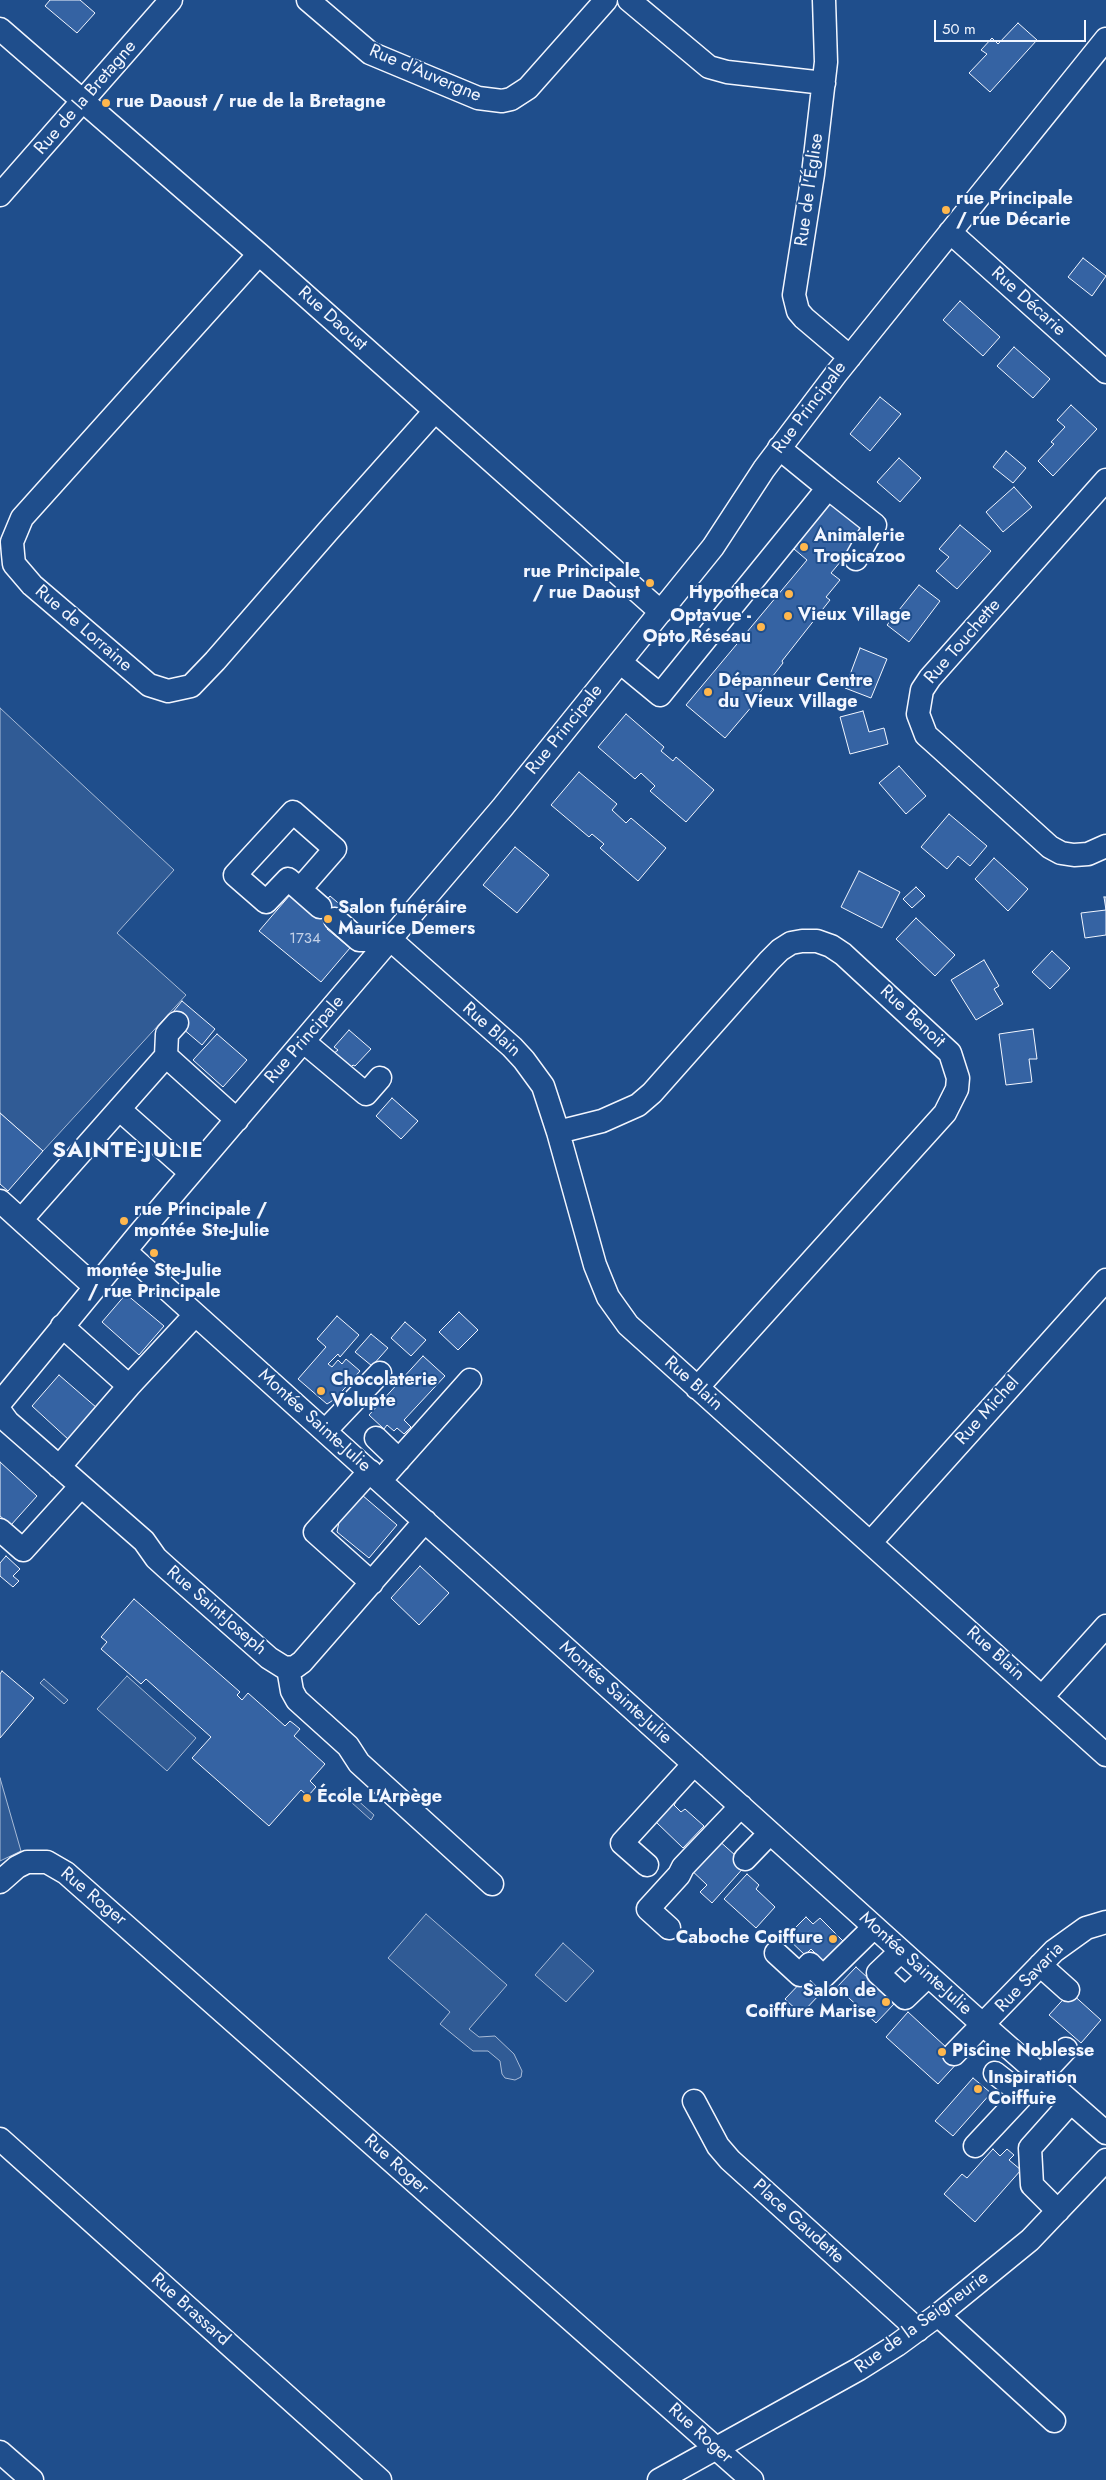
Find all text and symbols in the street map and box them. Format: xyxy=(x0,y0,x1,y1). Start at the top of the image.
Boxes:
scale bar xyxy=(936,10,1088,42)
text: 50 m xyxy=(942,18,976,40)
street label: Rue de la Bretagne xyxy=(30,36,142,160)
street label: Rue d'Auvergne xyxy=(366,41,484,107)
place label: rue Daoust / rue de la Bretagne xyxy=(116,92,386,114)
marker: rue Daoust / rue de la Bretagne xyxy=(100,97,112,109)
street label: Rue de l'Église xyxy=(791,132,829,248)
place label: rue Principale / rue Décarie xyxy=(956,189,1073,232)
marker: rue Principale / rue Décarie xyxy=(940,204,952,216)
street label: Rue Décarie xyxy=(986,263,1070,341)
street label: Rue Daoust xyxy=(293,282,371,356)
street label: Rue Principale xyxy=(768,358,852,458)
place label: Animalerie Tropicazoo xyxy=(814,526,905,568)
marker: Animalerie Tropicazoo xyxy=(798,541,810,553)
place label: rue Principale / rue Daoust xyxy=(523,562,640,604)
marker: rue Principale / rue Daoust xyxy=(644,577,656,589)
street label: Rue de Lorraine xyxy=(30,581,136,677)
place label: Hypotheca xyxy=(689,583,779,605)
marker: Hypotheca xyxy=(783,588,795,600)
street label: Rue Touchette xyxy=(920,595,1006,689)
place label: Vieux Village xyxy=(798,605,911,627)
place label: Optavue - Opto Réseau xyxy=(643,606,751,649)
marker: Vieux Village xyxy=(782,610,794,622)
marker: Optavue - Opto Réseau xyxy=(755,621,767,633)
place label: Dépanneur Centre du Vieux Village xyxy=(718,671,873,714)
street label: Rue Principale xyxy=(522,681,608,779)
marker: Dépanneur Centre du Vieux Village xyxy=(702,686,714,698)
place label: Salon funéraire Maurice Demers xyxy=(338,898,475,941)
marker: Salon funéraire Maurice Demers xyxy=(322,913,334,925)
house number: 1734 xyxy=(289,930,321,948)
street label: Rue Benoit xyxy=(875,981,949,1053)
street label: Rue Principale xyxy=(261,992,349,1088)
street label: Rue Blain xyxy=(457,998,525,1062)
district label: SAINTE-JULIE xyxy=(51,1139,205,1165)
place label: rue Principale / montée Ste-Julie xyxy=(134,1200,269,1242)
marker: rue Principale / montée Ste-Julie xyxy=(118,1215,130,1227)
marker: montée Ste-Julie / rue Principale xyxy=(148,1247,160,1259)
place label: montée Ste-Julie / rue Principale xyxy=(86,1261,222,1304)
street label: Rue Blain xyxy=(659,1352,727,1416)
street label: Montée Sainte-Julie xyxy=(253,1365,375,1477)
place label: Chocolaterie Volupte xyxy=(331,1370,437,1412)
street label: Rue Michel xyxy=(952,1372,1024,1450)
marker: Chocolaterie Volupte xyxy=(315,1385,327,1397)
street label: Rue Saint-Joseph xyxy=(162,1562,270,1660)
street label: Rue Blain xyxy=(961,1622,1029,1686)
street label: Montée Sainte-Julie xyxy=(554,1637,676,1749)
place label: École L'Arpège xyxy=(317,1787,442,1809)
marker: École L'Arpège xyxy=(301,1792,313,1804)
street label: Rue Roger xyxy=(55,1863,131,1931)
street label: Montée Sainte-Julie xyxy=(854,1908,976,2020)
place label: Caboche Coiffure xyxy=(676,1928,823,1950)
marker: Caboche Coiffure xyxy=(827,1933,839,1945)
street label: Rue Savaria xyxy=(991,1939,1069,2017)
place label: Salon de Coiffure Marise xyxy=(746,1981,876,2024)
marker: Salon de Coiffure Marise xyxy=(880,1996,892,2008)
place label: Piscine Noblesse xyxy=(952,2041,1094,2063)
marker: Piscine Noblesse xyxy=(936,2046,948,2058)
place label: Inspiration Coiffure xyxy=(988,2068,1077,2110)
marker: Inspiration Coiffure xyxy=(972,2083,984,2095)
street label: Rue Roger xyxy=(359,2130,433,2200)
street label: Place Gaudette xyxy=(748,2175,848,2269)
street label: Rue de la Seigneurie xyxy=(851,2267,993,2379)
street label: Rue Brassard xyxy=(146,2269,234,2351)
street label: Rue Roger xyxy=(663,2399,737,2469)

